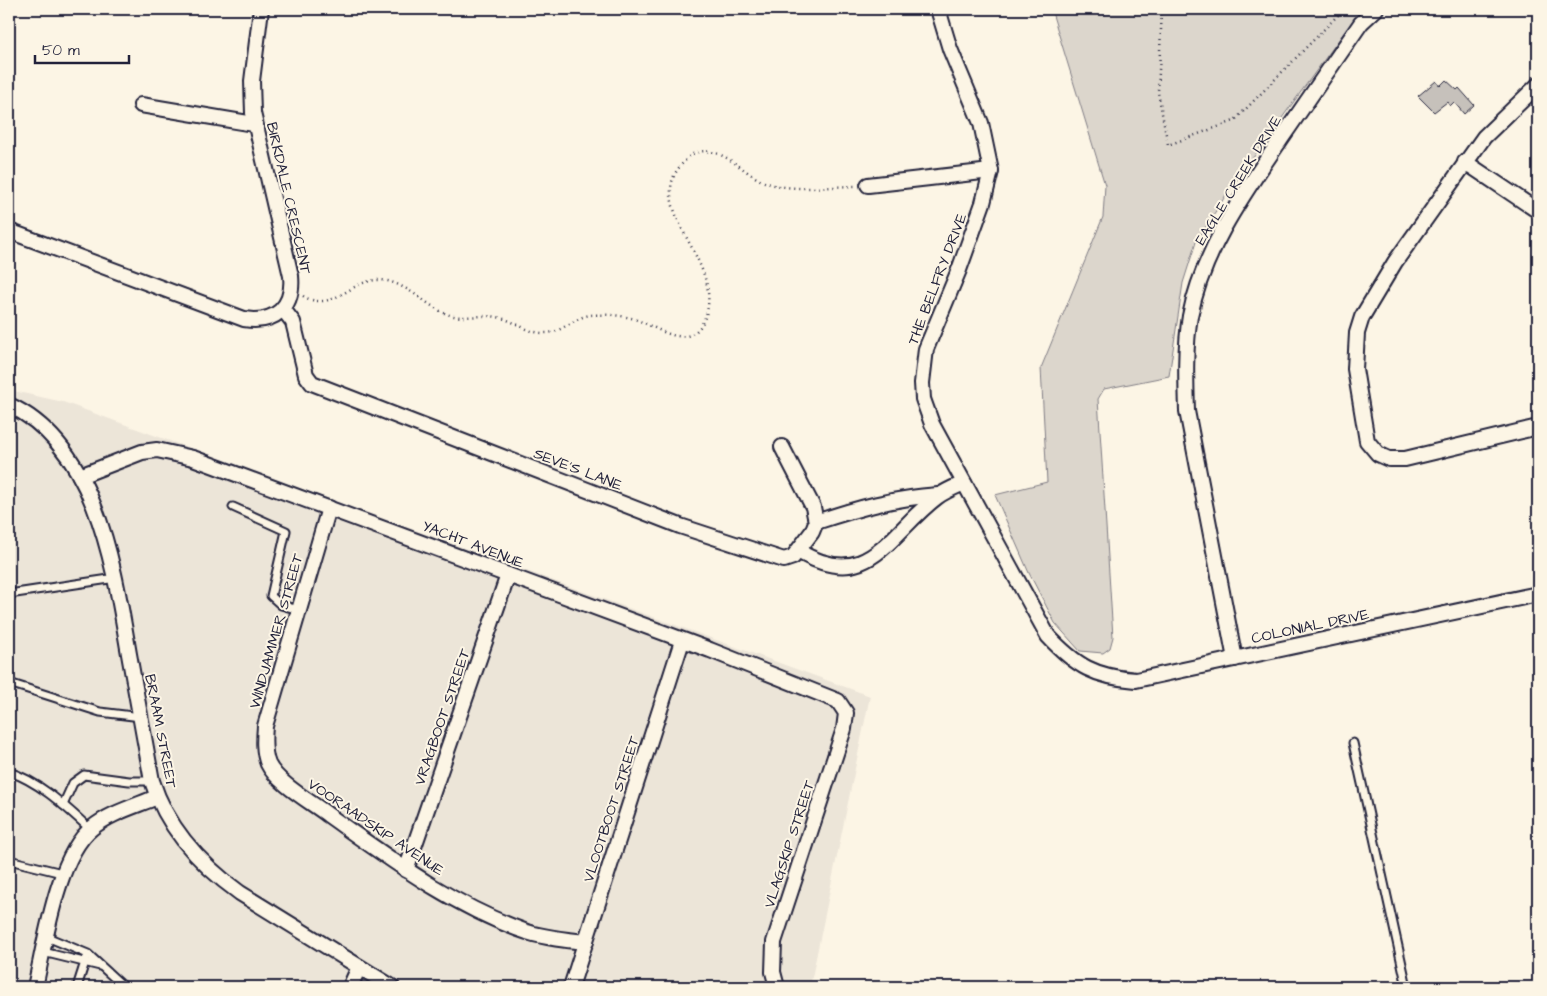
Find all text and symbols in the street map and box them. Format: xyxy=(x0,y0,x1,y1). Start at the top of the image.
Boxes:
scale bar xyxy=(35,32,129,64)
text: 50 m xyxy=(42,40,80,61)
street label: EAGLE CREEK DRIVE xyxy=(1190,111,1287,249)
street label: BIRKDALE CRESCENT xyxy=(261,120,316,277)
street label: THE BELFRY DRIVE xyxy=(903,210,972,348)
street label: SEVE'S LANE xyxy=(531,443,625,496)
street label: YACHT AVENUE xyxy=(419,515,527,574)
street label: WINDJAMMER STREET xyxy=(244,551,309,711)
street label: COLONIAL DRIVE xyxy=(1249,604,1371,649)
street label: VRAGBOOT STREET xyxy=(409,646,476,788)
street label: BRAAM STREET xyxy=(139,672,182,791)
street label: VLOOTBOOT STREET xyxy=(578,733,645,885)
street label: VOORAADSKIP AVENUE xyxy=(303,774,448,881)
street label: VLAGSKIP STREET xyxy=(759,777,820,911)

